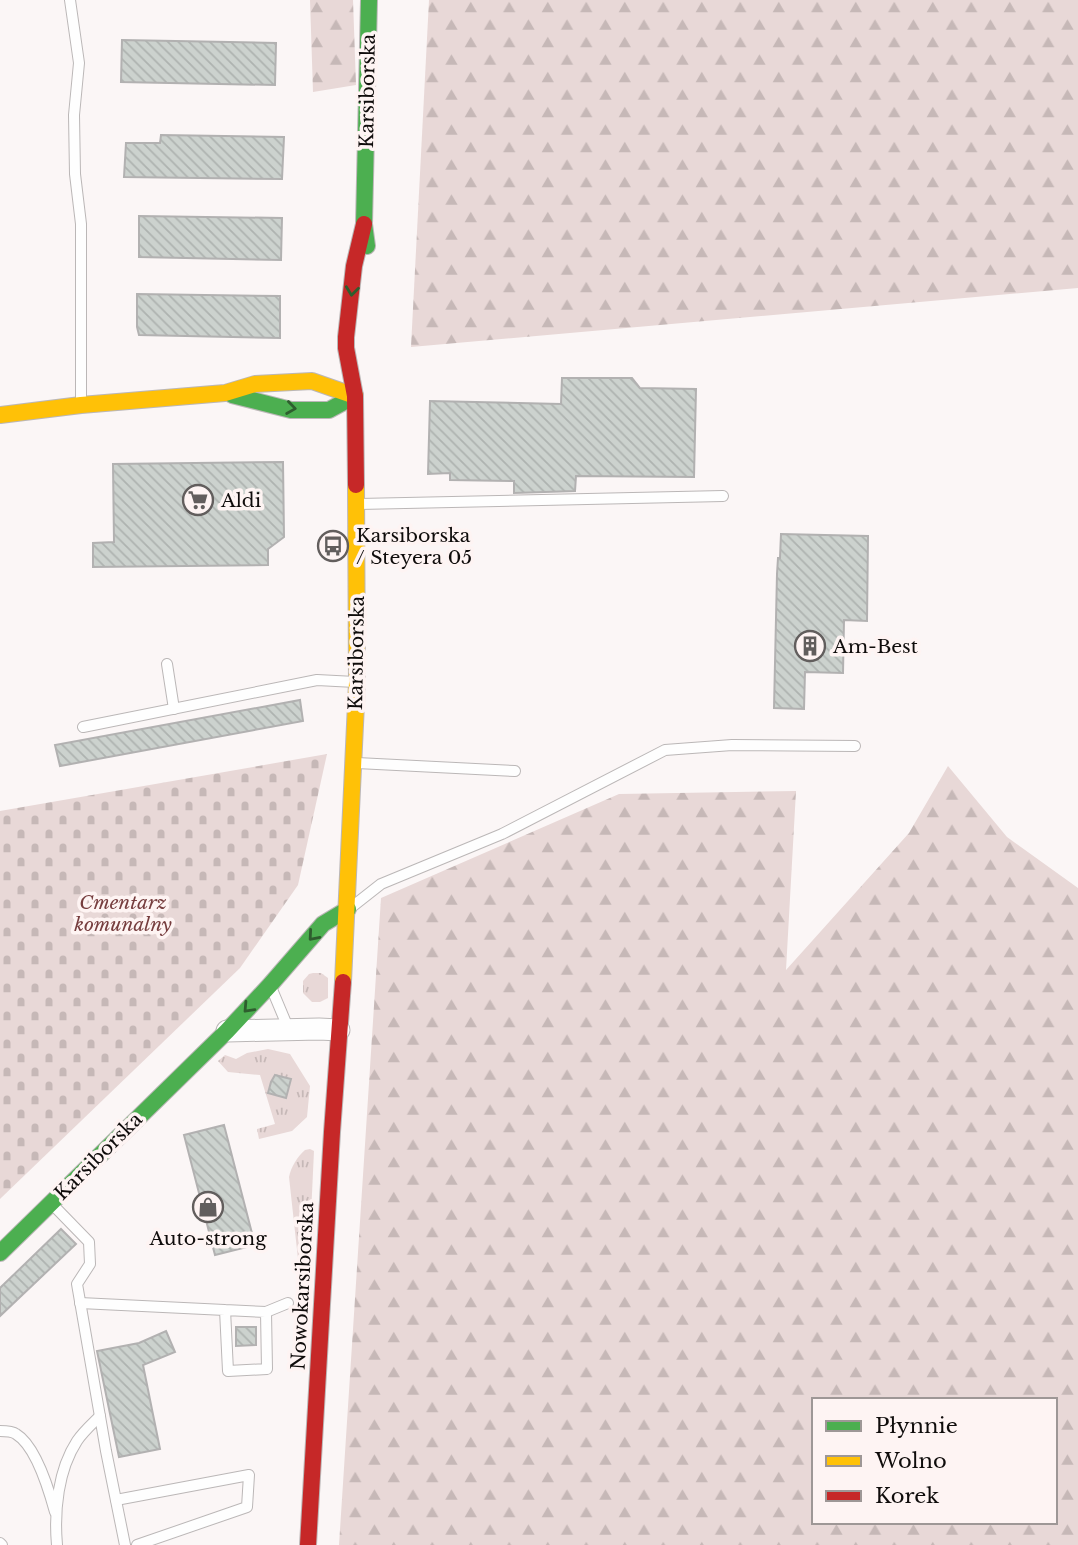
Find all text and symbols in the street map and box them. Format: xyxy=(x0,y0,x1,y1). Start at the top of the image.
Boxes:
street label: Karsiborska xyxy=(355,33,380,148)
one-way arrow xyxy=(344,285,359,297)
one-way arrow xyxy=(285,401,297,416)
supermarket icon: Aldi xyxy=(181,483,215,517)
place label: Aldi xyxy=(220,489,262,512)
place label: Karsiborska / Steyera 05 xyxy=(356,524,472,569)
bus stop icon: Karsiborska / Steyera 05 xyxy=(316,529,350,563)
street label: Karsiborska xyxy=(344,595,369,710)
building icon: Am-Best xyxy=(793,629,827,663)
place label: Am-Best xyxy=(832,635,919,658)
park label: Cmentarz komunalny xyxy=(73,891,172,936)
one-way arrow xyxy=(309,927,321,940)
one-way arrow xyxy=(244,1000,257,1013)
street label: Karsiborska xyxy=(50,1107,147,1205)
shop icon: Auto-strong xyxy=(191,1190,225,1224)
street label: Nowokarsiborska xyxy=(287,1201,318,1371)
place label: Auto-strong xyxy=(148,1227,267,1250)
legend xyxy=(812,1398,1057,1524)
text: Płynnie xyxy=(875,1413,958,1439)
text: Wolno xyxy=(874,1448,947,1474)
text: Korek xyxy=(875,1483,939,1509)

